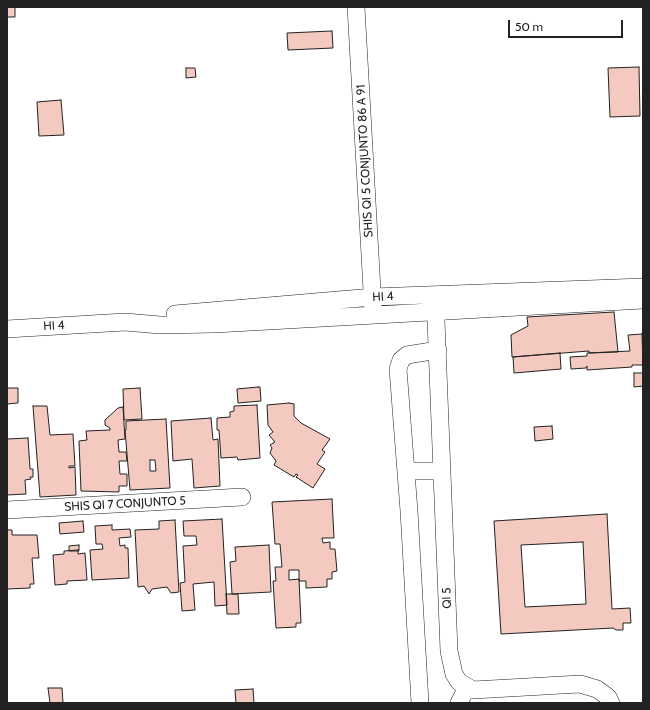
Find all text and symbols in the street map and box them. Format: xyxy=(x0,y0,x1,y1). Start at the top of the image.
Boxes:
scale bar xyxy=(510,12,625,38)
text: 50 m xyxy=(515,19,543,34)
street label: SHIS QI 5 CONJUNTO 86 A 91 xyxy=(354,84,376,238)
street label: HI 4 xyxy=(372,289,394,305)
street label: HI 4 xyxy=(43,318,65,334)
street label: SHIS QI 7 CONJUNTO 5 xyxy=(64,494,186,514)
street label: QI 5 xyxy=(439,587,455,609)

